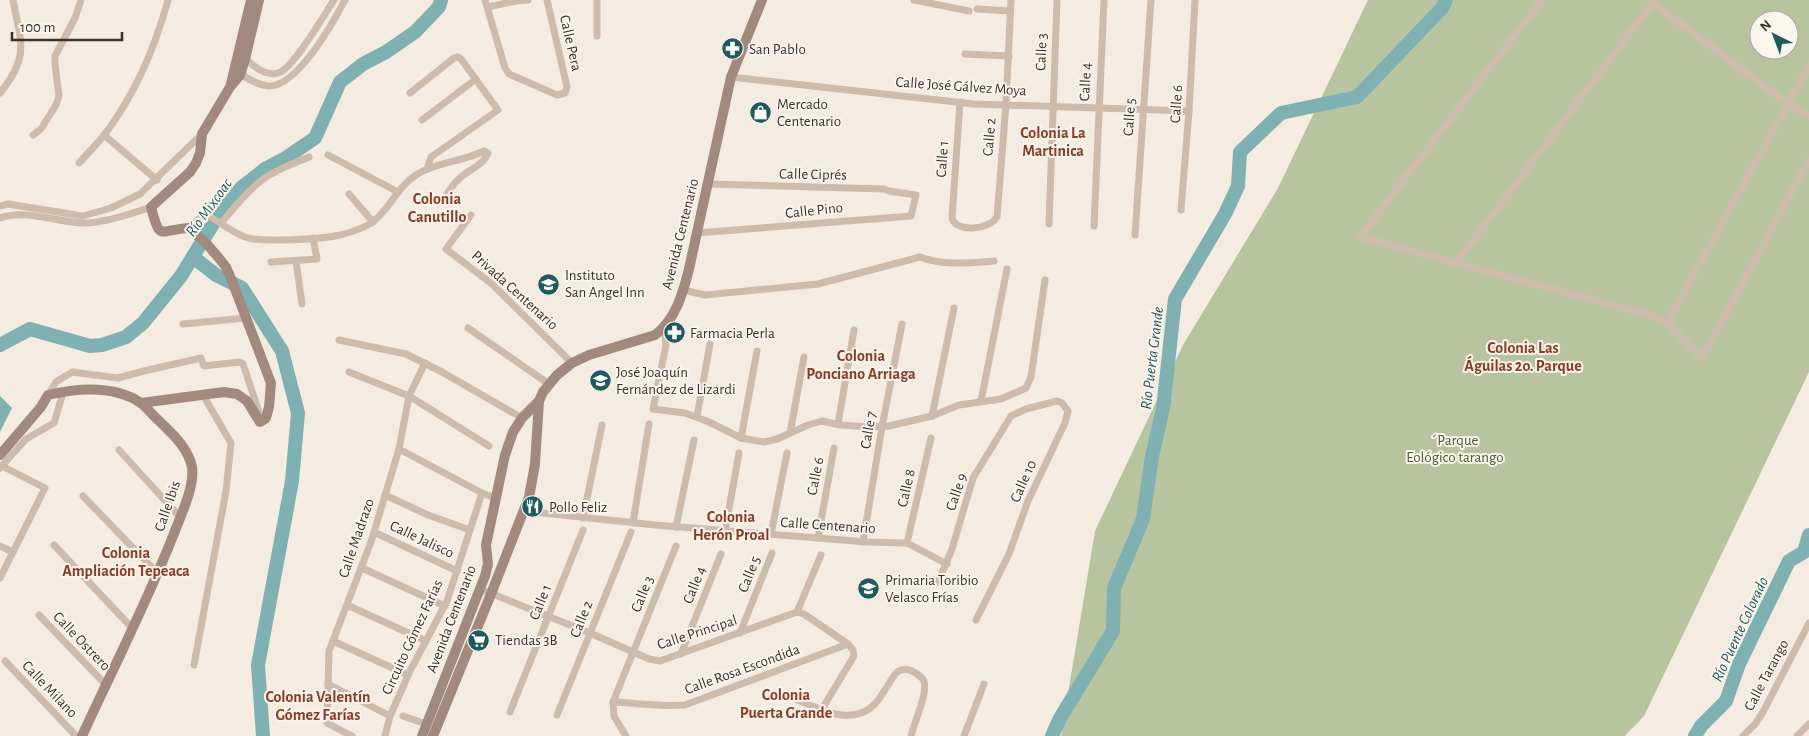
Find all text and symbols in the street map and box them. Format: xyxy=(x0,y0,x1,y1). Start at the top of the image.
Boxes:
scale bar xyxy=(12,10,122,42)
north arrow xyxy=(1749,10,1799,60)
street label: Calle Pera xyxy=(557,14,584,73)
text: N xyxy=(1758,18,1774,35)
text: 100 m xyxy=(20,20,55,35)
street label: Calle 3 xyxy=(1033,33,1050,71)
pharmacy icon: San Pablo xyxy=(721,37,745,61)
place label: San Pablo xyxy=(749,42,806,57)
street label: Calle 4 xyxy=(1077,62,1094,102)
street label: Calle José Gálvez Moya xyxy=(895,74,1027,99)
street label: Calle 6 xyxy=(1168,84,1185,124)
place label: Mercado Centenario xyxy=(777,97,841,129)
street label: Calle 5 xyxy=(1121,98,1138,136)
shop icon: Mercado Centenario xyxy=(749,101,773,125)
street label: Calle 2 xyxy=(980,117,999,157)
district label: Colonia La Martinica xyxy=(1020,125,1086,159)
street label: Calle 1 xyxy=(934,140,951,178)
street label: Calle Ciprés xyxy=(779,166,847,183)
water label: Río Mixcoac xyxy=(182,175,235,240)
street label: Avenida Centenario xyxy=(659,177,702,291)
district label: Colonia Canutillo xyxy=(408,191,466,225)
street label: Calle Pino xyxy=(784,200,844,221)
street label: Privada Centenario xyxy=(469,248,561,333)
place label: Instituto San Angel Inn xyxy=(565,268,645,300)
school or university icon: Instituto San Angel Inn xyxy=(537,272,561,296)
water label: Río Puerta Grande xyxy=(1138,306,1166,410)
pharmacy icon: Farmacia Perla xyxy=(662,321,686,345)
place label: Farmacia Perla xyxy=(690,326,775,341)
district label: Colonia Las Águilas 2o. Parque xyxy=(1464,340,1582,374)
district label: Colonia Ponciano Arriaga xyxy=(806,348,916,382)
place label: José Joaquín Fernández de Lizardi xyxy=(616,365,736,397)
school or university icon: José Joaquín Fernández de Lizardi xyxy=(588,369,612,393)
street label: Calle 7 xyxy=(858,410,879,450)
park label: ´Parque Eológico tarango xyxy=(1406,433,1504,465)
street label: Calle 6 xyxy=(804,456,827,496)
street label: Calle 10 xyxy=(1008,458,1039,505)
street label: Calle 8 xyxy=(895,468,918,509)
street label: Calle 9 xyxy=(943,471,970,513)
street label: Calle Ibis xyxy=(152,479,183,533)
restaurant icon: Pollo Feliz xyxy=(521,495,545,519)
street label: Calle Madrazo xyxy=(336,497,377,580)
place label: Pollo Feliz xyxy=(549,500,607,515)
district label: Colonia Herón Proal xyxy=(693,509,769,543)
street label: Calle Centenario xyxy=(780,515,876,536)
street label: Calle Jalisco xyxy=(387,518,456,561)
district label: Colonia Ampliación Tepeaca xyxy=(62,545,190,579)
street label: Calle 5 xyxy=(735,554,763,595)
street label: Avenida Centenario xyxy=(424,563,479,675)
street label: Calle 4 xyxy=(680,564,709,606)
place label: Primaria Toribio Velasco Frías xyxy=(885,573,978,605)
street label: Calle 3 xyxy=(628,574,656,614)
water label: Río Puente Colorado xyxy=(1709,574,1771,684)
street label: Circuito Gómez Farías xyxy=(379,577,446,697)
school or university icon: Primaria Toribio Velasco Frías xyxy=(857,577,881,601)
street label: Calle 1 xyxy=(527,582,554,622)
street label: Calle 2 xyxy=(567,598,596,640)
street label: Calle Ostrero xyxy=(50,609,113,674)
street label: Calle Principal xyxy=(655,613,739,652)
supermarket icon: Tiendas 3B xyxy=(467,628,491,652)
place label: Tiendas 3B xyxy=(495,633,558,648)
street label: Calle Tarango xyxy=(1741,637,1792,713)
street label: Calle Rosa Escondida xyxy=(683,642,802,697)
street label: Calle Milano xyxy=(19,658,80,721)
district label: Colonia Puerta Grande xyxy=(740,687,833,721)
district label: Colonia Valentín Gómez Farías xyxy=(265,689,371,723)

